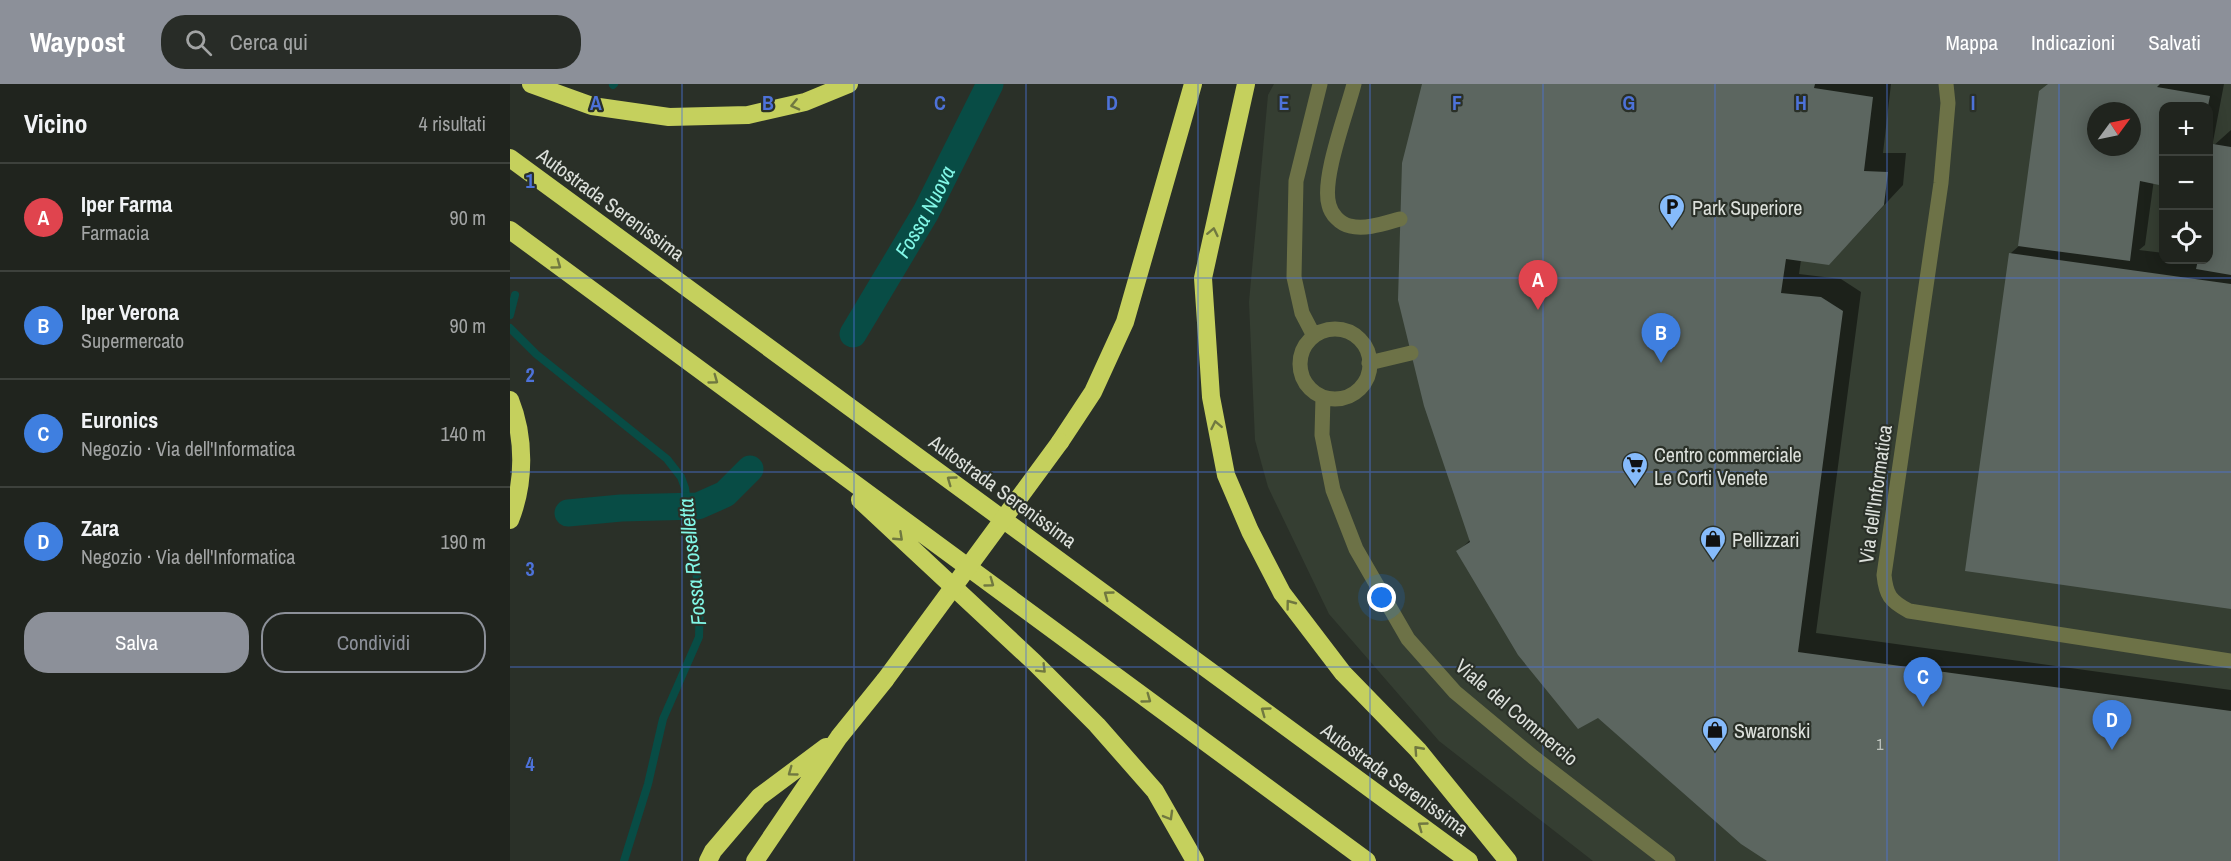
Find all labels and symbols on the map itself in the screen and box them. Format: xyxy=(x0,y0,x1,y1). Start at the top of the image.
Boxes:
text: A xyxy=(590,89,602,116)
text: B xyxy=(762,89,774,116)
text: C xyxy=(934,89,946,116)
text: D xyxy=(1106,89,1118,116)
text: E xyxy=(1279,89,1290,116)
text: F xyxy=(1452,89,1462,116)
text: G xyxy=(1623,89,1635,116)
text: H xyxy=(1795,89,1807,116)
text: I xyxy=(1971,89,1975,116)
one-way arrow xyxy=(790,97,800,110)
north arrow xyxy=(2087,102,2141,156)
street label: Autostrada Serenissima xyxy=(531,141,690,267)
water label: Fossa Nuova xyxy=(888,161,961,263)
text: 1 xyxy=(525,167,535,194)
parking icon: Park Superiore xyxy=(1657,192,1687,230)
place label: Park Superiore xyxy=(1692,194,1802,221)
one-way arrow xyxy=(1206,227,1219,237)
one-way arrow xyxy=(551,258,562,269)
pin: A xyxy=(1518,260,1558,310)
pin: B xyxy=(1642,314,1680,363)
text: 2 xyxy=(525,361,535,388)
one-way arrow xyxy=(708,373,719,384)
one-way arrow xyxy=(1210,421,1223,431)
street label: Via dell'Informatica xyxy=(1852,423,1898,565)
street label: Autostrada Serenissima xyxy=(923,428,1082,554)
place label: Centro commerciale Le Corti Venete xyxy=(1654,441,1802,491)
supermarket icon: Centro commerciale Le Corti Venete xyxy=(1620,450,1650,488)
one-way arrow xyxy=(946,476,957,487)
water label: Fossa Roselletta xyxy=(671,497,713,627)
shop icon: Pellizzari xyxy=(1698,524,1728,562)
place label: Pellizzari xyxy=(1732,526,1799,553)
one-way arrow xyxy=(892,529,903,540)
text: 3 xyxy=(525,555,535,582)
one-way arrow xyxy=(983,576,994,587)
your location xyxy=(1367,583,1396,612)
one-way arrow xyxy=(1103,591,1114,602)
one-way arrow xyxy=(1286,599,1297,610)
street label: Viale del Commercio xyxy=(1450,653,1584,771)
pin: C xyxy=(1904,658,1942,707)
one-way arrow xyxy=(1035,663,1046,673)
one-way arrow xyxy=(1140,691,1151,702)
pin: D xyxy=(2092,700,2132,750)
one-way arrow xyxy=(1261,707,1272,718)
shop icon: Swaronski xyxy=(1700,715,1730,753)
street label: Autostrada Serenissima xyxy=(1315,716,1474,842)
place label: Swaronski xyxy=(1734,717,1811,744)
house number: 1 xyxy=(1876,733,1884,755)
one-way arrow xyxy=(1414,746,1425,757)
text: 4 xyxy=(525,750,535,777)
one-way arrow xyxy=(788,765,799,776)
one-way arrow xyxy=(1162,810,1173,820)
one-way arrow xyxy=(1418,823,1429,834)

